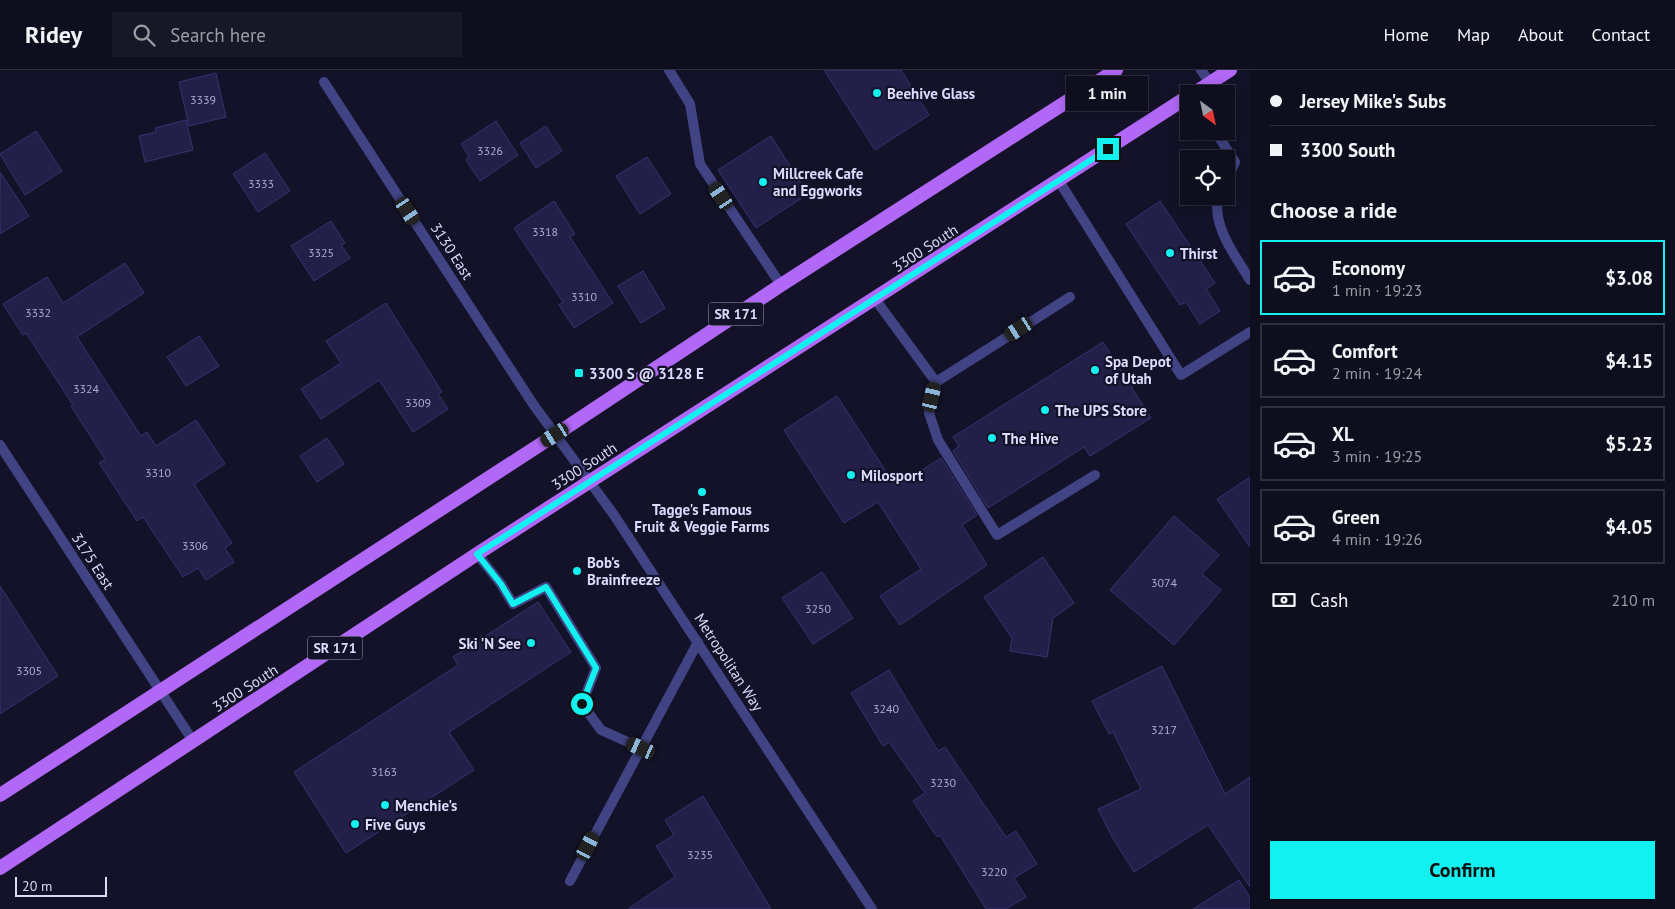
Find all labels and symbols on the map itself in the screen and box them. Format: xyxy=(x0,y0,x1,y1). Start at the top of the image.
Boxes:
callout: 1 min xyxy=(1067,77,1149,112)
place label: Beehive Glass xyxy=(887,84,975,103)
north arrow xyxy=(1180,85,1235,140)
marker: Beehive Glass xyxy=(871,87,883,99)
house number: 3339 xyxy=(190,92,216,107)
route end xyxy=(1097,138,1119,160)
house number: 3326 xyxy=(477,143,503,158)
place label: Millcreek Cafe and Eggworks xyxy=(773,164,864,200)
house number: 3333 xyxy=(248,176,274,191)
marker: Millcreek Cafe and Eggworks xyxy=(757,176,769,188)
car xyxy=(706,179,735,213)
car xyxy=(393,194,422,228)
street label: 3130 East xyxy=(427,219,477,283)
street label: 3300 South xyxy=(889,220,961,276)
house number: 3318 xyxy=(532,224,558,239)
place label: Thirst xyxy=(1180,244,1218,263)
house number: 3325 xyxy=(308,245,334,260)
marker: Thirst xyxy=(1164,247,1176,259)
house number: 3310 xyxy=(571,289,598,304)
road number: SR 171 xyxy=(708,302,764,325)
house number: 3332 xyxy=(25,305,51,320)
car xyxy=(1002,315,1035,343)
place label: Spa Depot of Utah xyxy=(1105,352,1172,388)
place label: 3300 S @ 3128 E xyxy=(589,364,704,383)
marker: Spa Depot of Utah xyxy=(1089,364,1101,376)
marker: 3300 S @ 3128 E xyxy=(573,367,585,379)
house number: 3324 xyxy=(73,381,100,396)
car xyxy=(921,381,942,413)
house number: 3309 xyxy=(405,395,431,410)
place label: The UPS Store xyxy=(1055,401,1147,420)
marker: The UPS Store xyxy=(1039,404,1051,416)
car xyxy=(538,421,571,449)
place label: The Hive xyxy=(1002,429,1059,448)
marker: The Hive xyxy=(986,432,998,444)
street label: 3300 South xyxy=(548,438,620,494)
house number: 3310 xyxy=(145,465,172,480)
place label: Milosport xyxy=(861,466,924,485)
marker: Milosport xyxy=(845,469,857,481)
marker: Tagge's Famous Fruit & Veggie Farms xyxy=(696,486,708,498)
place label: Tagge's Famous Fruit & Veggie Farms xyxy=(634,500,770,536)
street label: 3175 East xyxy=(68,529,118,593)
house number: 3306 xyxy=(182,538,208,553)
place label: Bob's Brainfreeze xyxy=(587,553,661,589)
marker: Bob's Brainfreeze xyxy=(571,565,583,577)
house number: 3074 xyxy=(1151,575,1178,590)
house number: 3250 xyxy=(805,601,832,616)
street label: Metropolitan Way xyxy=(690,609,768,715)
place label: Ski 'N See xyxy=(459,634,521,653)
road number: SR 171 xyxy=(308,636,362,660)
marker: Ski 'N See xyxy=(525,637,537,649)
street label: 3300 South xyxy=(209,660,281,716)
house number: 3305 xyxy=(16,663,42,678)
route start xyxy=(571,693,593,715)
house number: 3240 xyxy=(873,701,900,716)
house number: 3217 xyxy=(1151,722,1177,737)
car xyxy=(624,735,657,761)
house number: 3163 xyxy=(371,764,397,779)
house number: 3230 xyxy=(930,775,957,790)
place label: Menchie's xyxy=(395,796,457,815)
marker: Menchie's xyxy=(379,799,391,811)
place label: Five Guys xyxy=(365,815,426,834)
marker: Five Guys xyxy=(349,818,361,830)
car xyxy=(574,829,601,863)
house number: 3235 xyxy=(687,847,713,862)
house number: 3220 xyxy=(981,864,1008,879)
scale bar xyxy=(15,874,108,897)

